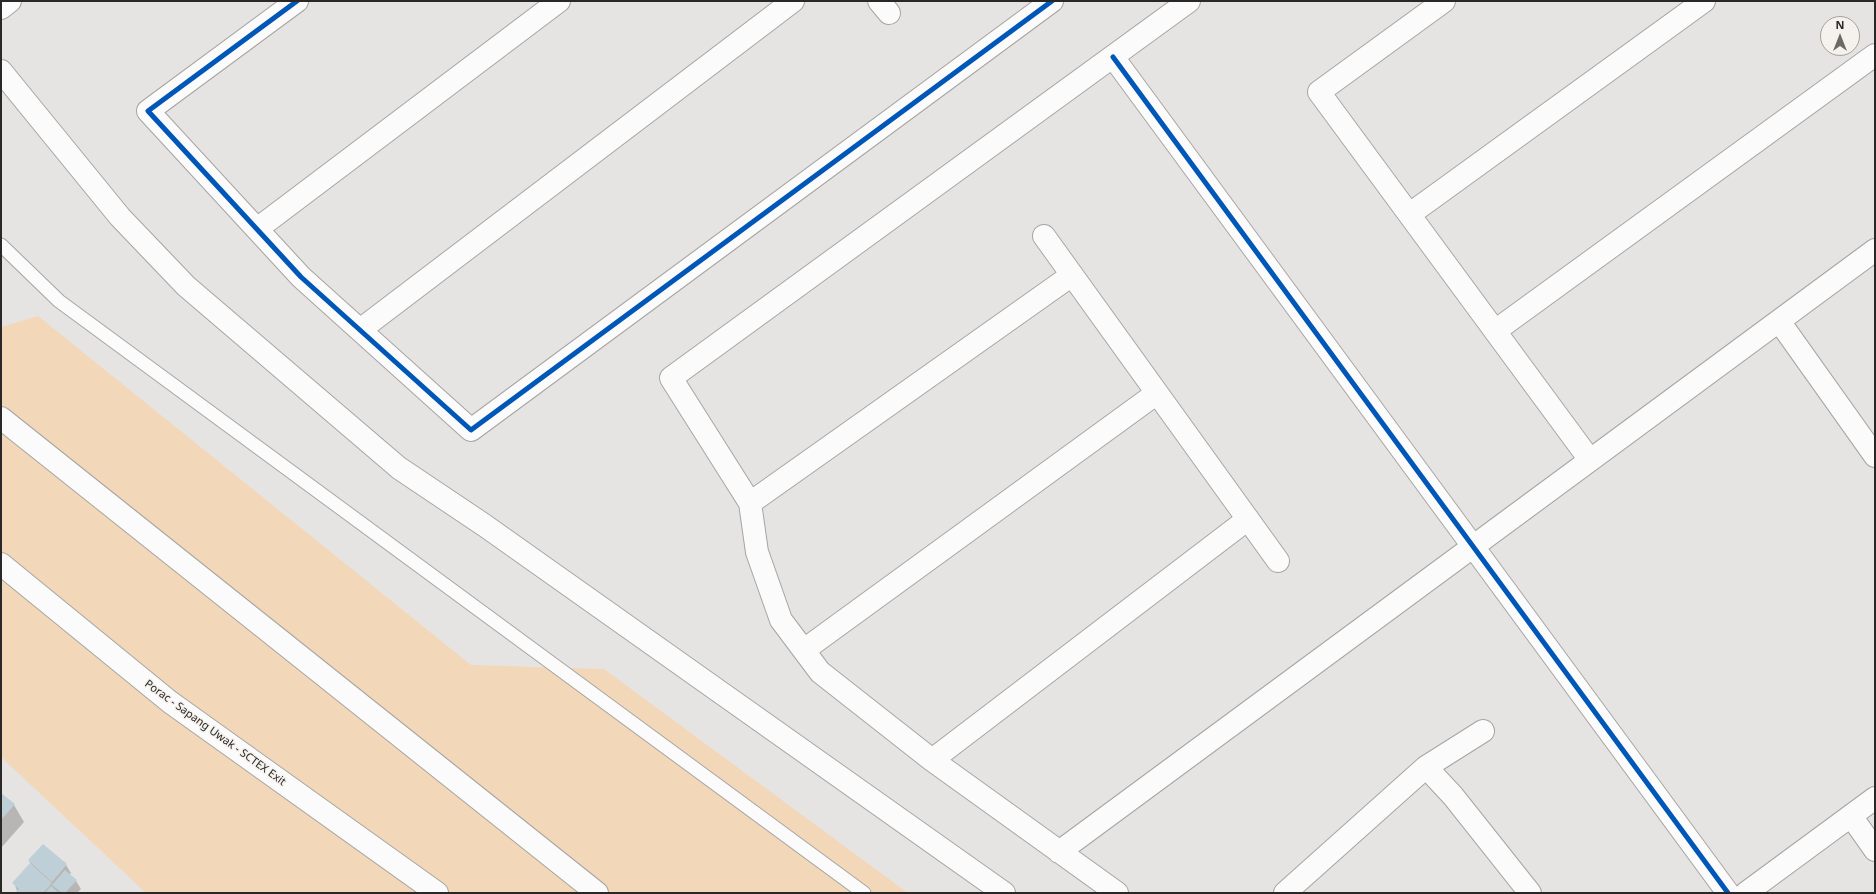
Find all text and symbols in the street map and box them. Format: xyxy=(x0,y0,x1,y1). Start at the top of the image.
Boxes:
north arrow xyxy=(1820,16,1860,56)
text: N xyxy=(1836,17,1844,32)
street label: Porac - Sapang Uwak - SCTEX Exit xyxy=(142,677,288,789)

